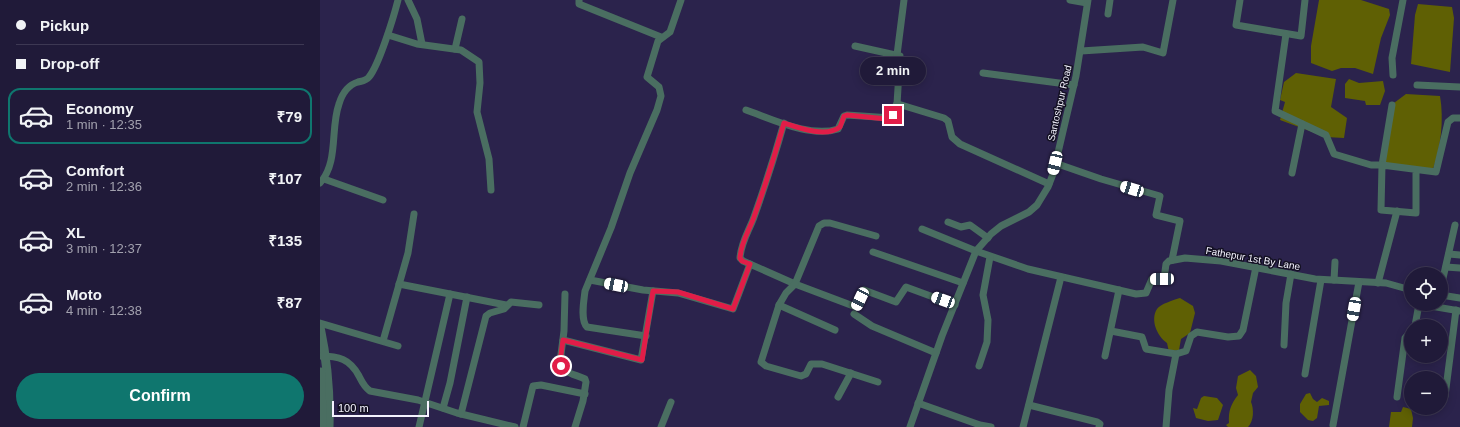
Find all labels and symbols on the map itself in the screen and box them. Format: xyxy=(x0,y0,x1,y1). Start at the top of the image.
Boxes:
callout: 2 min xyxy=(860,57,926,85)
street label: Santoshpur Road xyxy=(1045,64,1074,142)
route end xyxy=(884,106,902,124)
car xyxy=(1046,150,1064,176)
car xyxy=(1119,180,1145,198)
street label: Fathepur 1st By Lane xyxy=(1205,245,1301,272)
car xyxy=(1150,273,1174,285)
car xyxy=(603,277,629,293)
car xyxy=(849,286,871,312)
car xyxy=(930,290,956,310)
car xyxy=(1346,296,1362,322)
route start xyxy=(552,357,570,375)
scale bar xyxy=(332,399,429,418)

